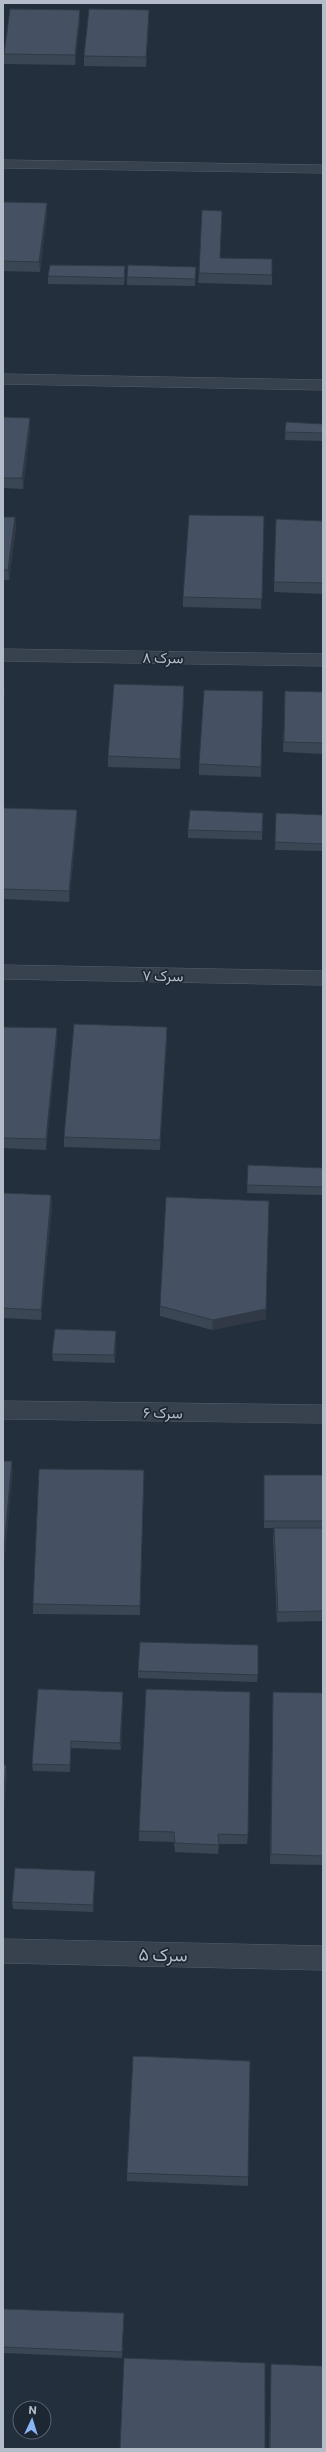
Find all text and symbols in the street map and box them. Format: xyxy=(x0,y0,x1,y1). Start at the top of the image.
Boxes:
street label: سرک ۸ xyxy=(142,648,184,667)
street label: سرک ۷ xyxy=(142,966,184,985)
street label: سرک ۶ xyxy=(143,1403,183,1422)
street label: سرک ۵ xyxy=(138,1943,188,1966)
north arrow xyxy=(12,2400,52,2440)
text: N xyxy=(28,2403,37,2416)

